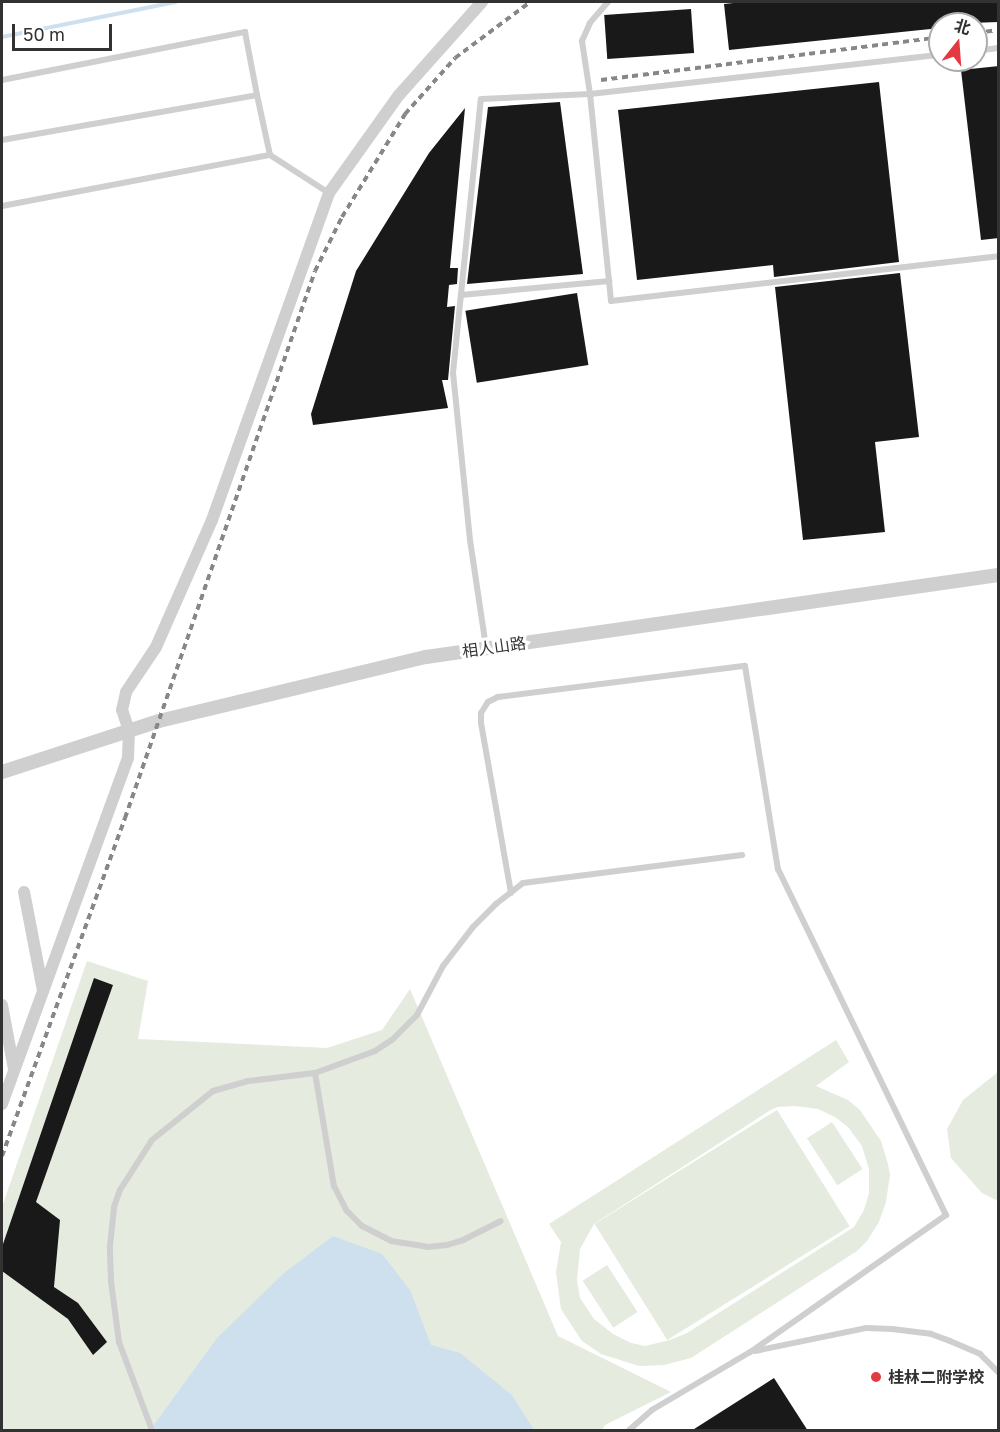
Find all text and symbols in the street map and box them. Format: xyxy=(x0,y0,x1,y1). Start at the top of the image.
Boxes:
scale bar xyxy=(15,12,116,50)
north arrow xyxy=(928,12,988,72)
text: 北 xyxy=(952,15,973,39)
text: 50 m xyxy=(23,23,65,45)
street label: 相人山路 xyxy=(461,633,527,661)
place label: 桂林二附学校 xyxy=(888,1367,984,1387)
marker: 桂林二附学校 xyxy=(869,1370,883,1384)

